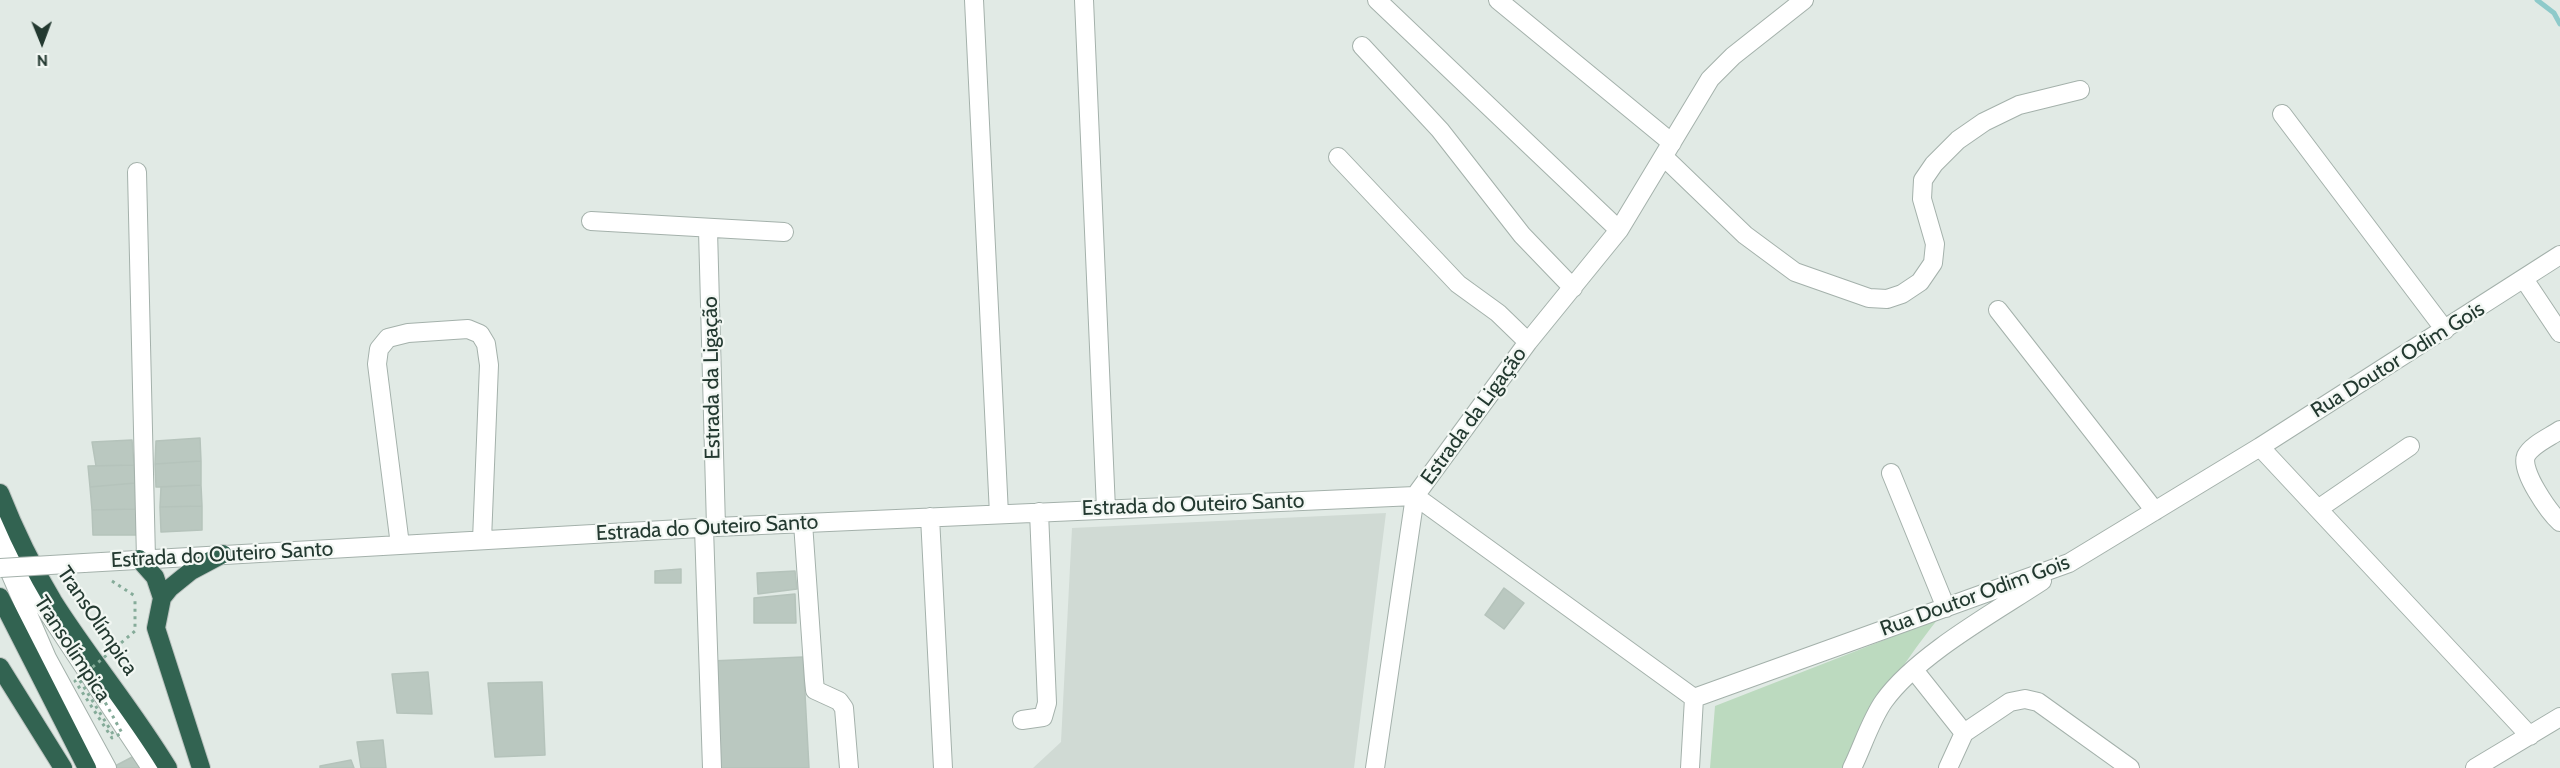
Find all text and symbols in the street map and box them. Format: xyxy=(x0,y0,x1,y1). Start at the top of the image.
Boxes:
north arrow xyxy=(12,12,72,72)
text: N xyxy=(37,51,48,70)
street label: Estrada da Ligação xyxy=(698,296,726,460)
street label: Rua Doutor Odim Gois xyxy=(2307,296,2489,424)
street label: Estrada da Ligação xyxy=(1416,342,1532,490)
street label: Estrada do Outeiro Santo xyxy=(1081,489,1305,521)
street label: Estrada do Outeiro Santo xyxy=(595,510,819,546)
street label: Estrada do Outeiro Santo xyxy=(110,537,334,573)
street label: Rua Doutor Odim Gois xyxy=(1877,550,2073,642)
street label: TransOlímpica xyxy=(51,562,143,680)
street label: Transolímpica xyxy=(28,591,116,707)

